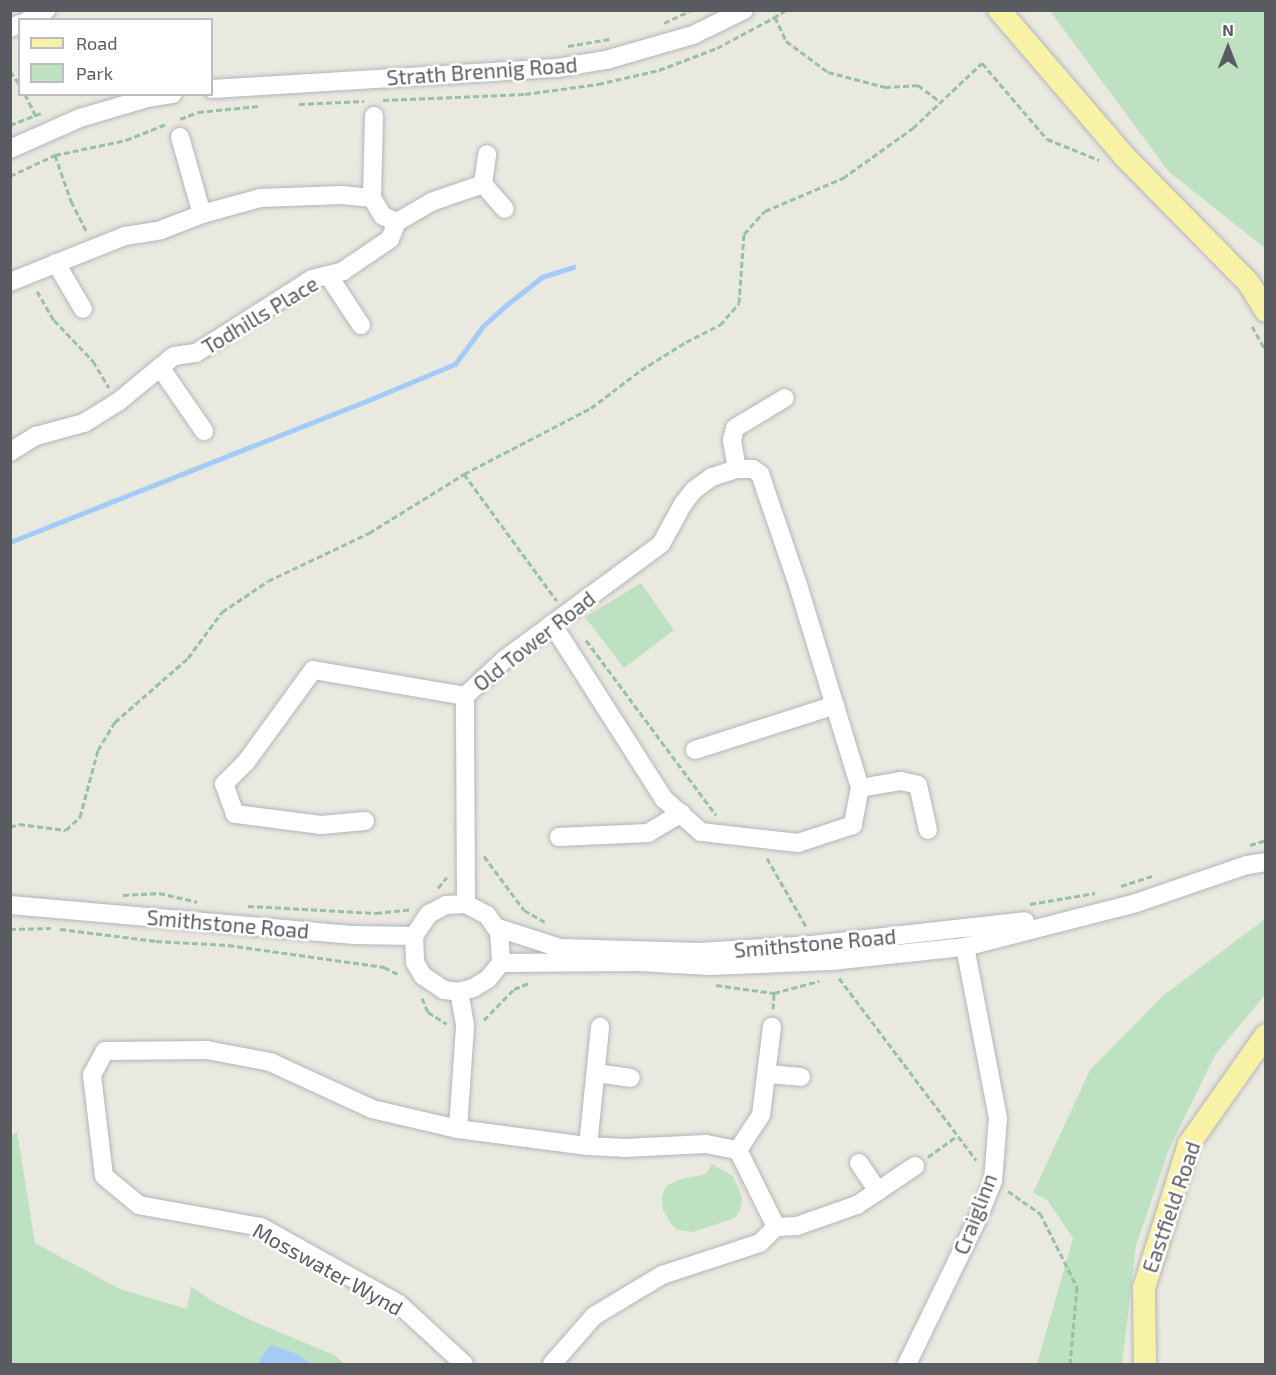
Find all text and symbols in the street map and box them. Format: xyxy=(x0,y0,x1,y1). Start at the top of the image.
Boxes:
legend xyxy=(18,18,213,96)
north arrow xyxy=(1198,18,1258,78)
text: N xyxy=(1222,20,1234,39)
text: Road xyxy=(76,32,117,54)
street label: Strath Brennig Road xyxy=(386,52,578,90)
text: Park xyxy=(76,62,113,84)
street label: Todhills Place xyxy=(198,271,322,359)
street label: Old Tower Road xyxy=(468,585,600,697)
street label: Smithstone Road xyxy=(146,904,310,944)
street label: Smithstone Road xyxy=(733,923,897,963)
street label: Eastfield Road xyxy=(1137,1138,1205,1276)
street label: Craiglinn xyxy=(948,1170,1002,1258)
street label: Mosswater Wynd xyxy=(248,1217,408,1321)

